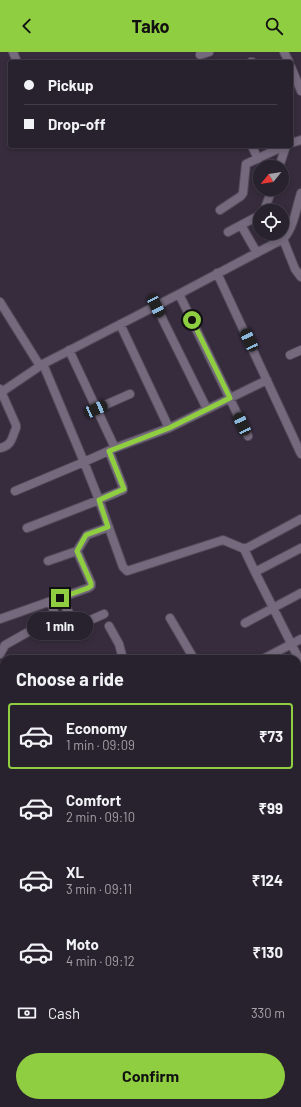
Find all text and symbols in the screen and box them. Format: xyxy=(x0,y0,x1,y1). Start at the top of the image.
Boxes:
icon: back xyxy=(16,15,38,37)
text: Tako xyxy=(131,15,170,37)
icon: search xyxy=(263,15,285,37)
text: Pickup xyxy=(48,76,94,94)
text: Drop-off xyxy=(48,115,106,133)
north arrow xyxy=(253,160,289,196)
map controls xyxy=(253,160,289,240)
button: locate xyxy=(253,204,289,240)
car xyxy=(145,293,167,319)
route start xyxy=(183,311,201,329)
car xyxy=(238,327,260,353)
car xyxy=(83,399,109,419)
car xyxy=(231,411,253,437)
route end xyxy=(51,589,69,607)
callout: 1 min xyxy=(27,612,93,640)
text: 1 min xyxy=(46,618,74,634)
text: Choose a ride xyxy=(16,668,124,690)
icon: car xyxy=(18,718,54,754)
text: Economy xyxy=(66,719,127,737)
text: ₹73 xyxy=(259,727,283,745)
text: 1 min · 09:09 xyxy=(66,737,135,753)
icon: car xyxy=(18,790,54,826)
text: Comfort xyxy=(66,791,121,809)
text: ₹99 xyxy=(258,799,283,817)
text: 2 min · 09:10 xyxy=(66,809,135,825)
icon: car xyxy=(18,862,54,898)
text: XL xyxy=(66,863,84,881)
text: ₹124 xyxy=(252,871,283,889)
text: 3 min · 09:11 xyxy=(66,881,132,897)
icon: car xyxy=(18,934,54,970)
text: Moto xyxy=(66,935,99,953)
text: ₹130 xyxy=(252,943,283,961)
text: 4 min · 09:12 xyxy=(66,953,135,969)
icon: cash xyxy=(16,1002,38,1024)
text: Cash xyxy=(48,1004,80,1022)
text: 330 m xyxy=(251,1005,285,1021)
button: Confirm xyxy=(16,1053,285,1099)

